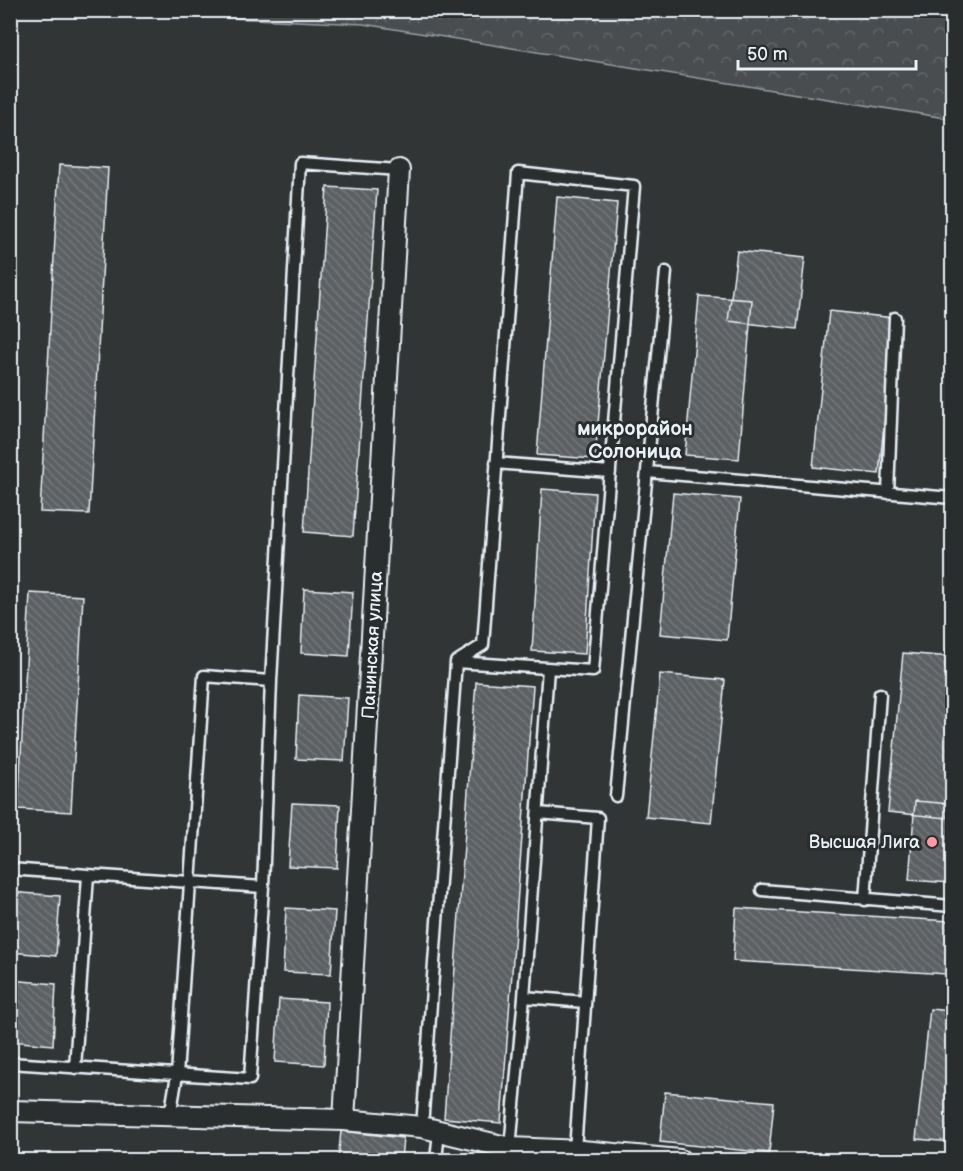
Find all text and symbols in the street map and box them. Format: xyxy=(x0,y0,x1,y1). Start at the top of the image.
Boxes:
scale bar xyxy=(738,33,916,71)
text: 50 m xyxy=(747,44,788,65)
district label: микрорайон Солоница xyxy=(577,417,693,464)
street label: Панинская улица xyxy=(358,570,387,719)
place label: Высшая Лига xyxy=(809,832,920,853)
marker: Высшая Лига xyxy=(925,835,939,849)

